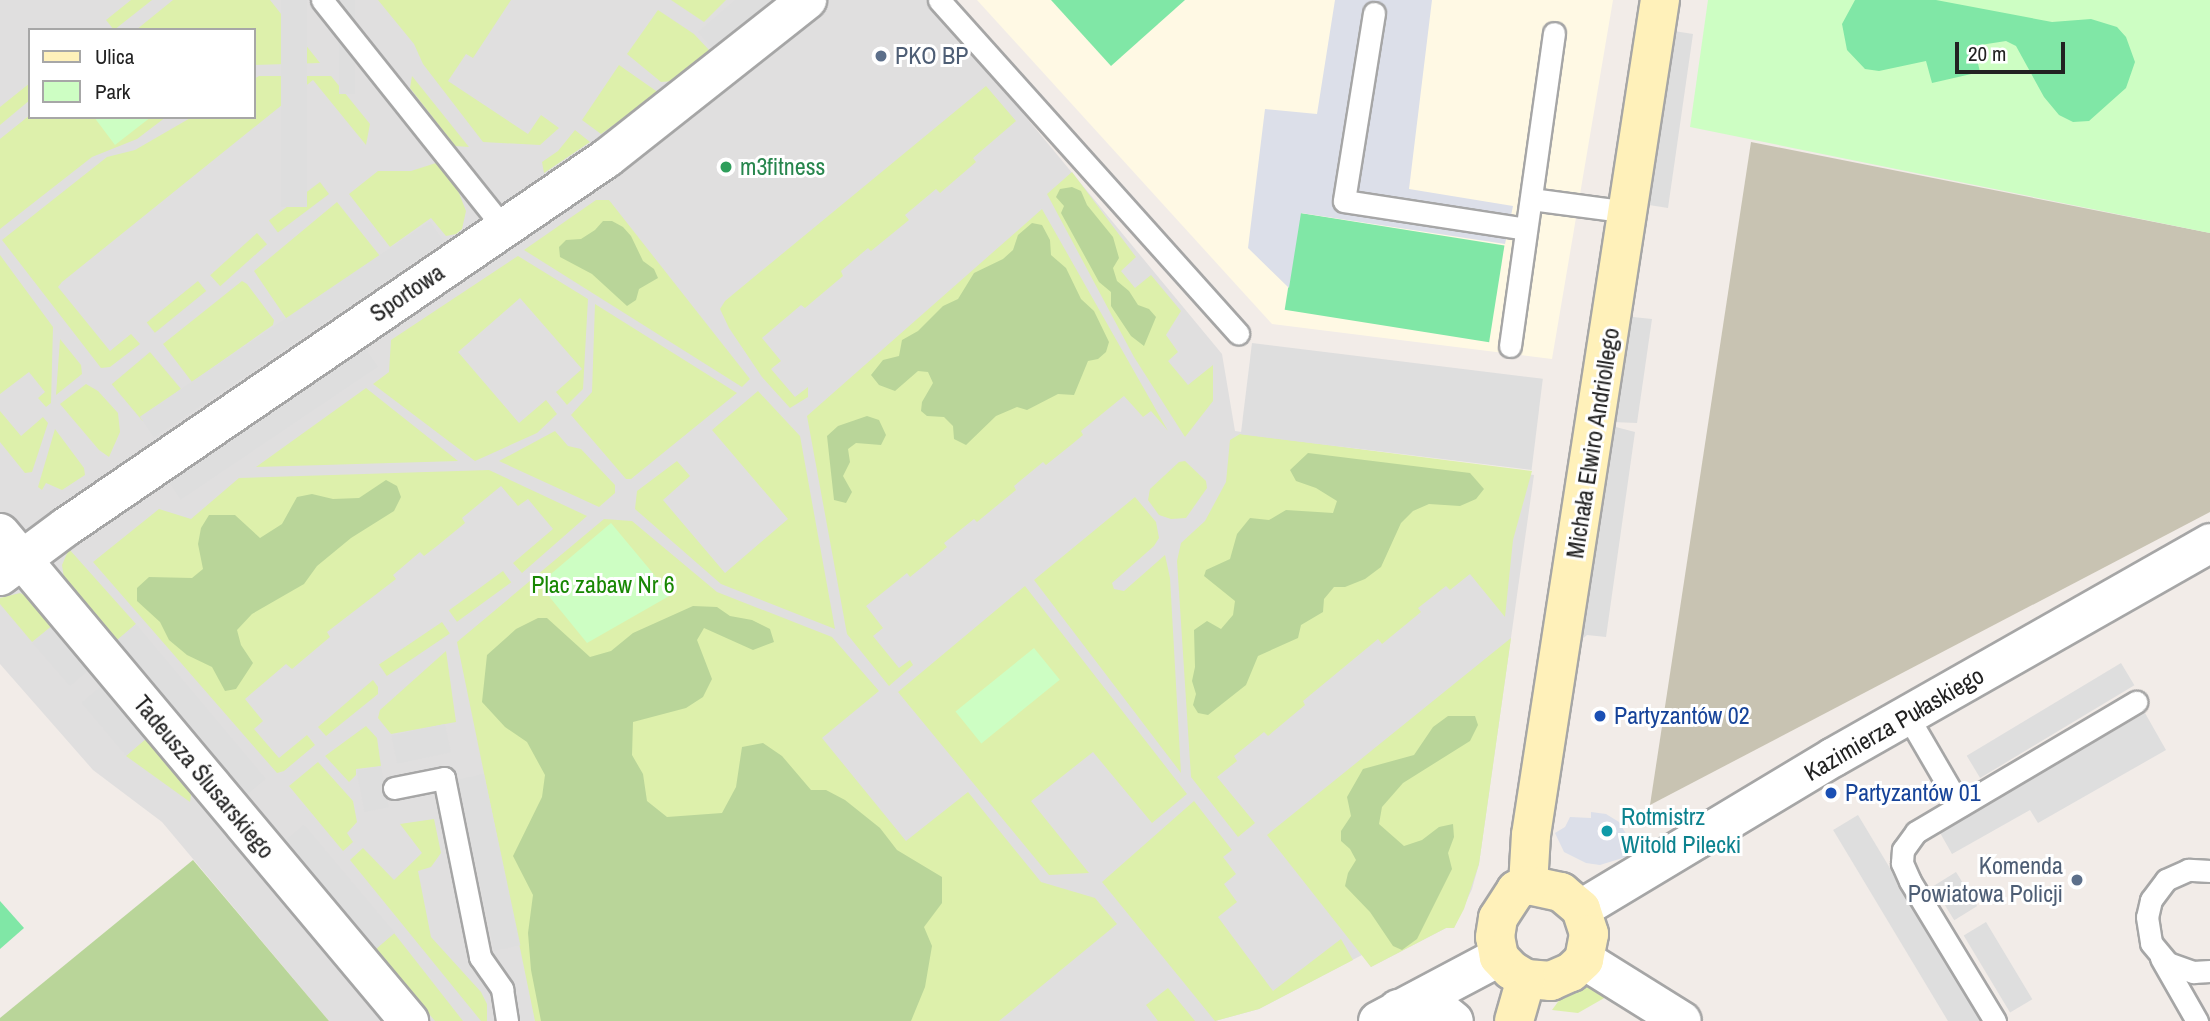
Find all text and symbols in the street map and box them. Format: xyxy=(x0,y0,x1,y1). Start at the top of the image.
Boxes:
legend xyxy=(28,28,256,119)
scale bar xyxy=(1958,28,2068,72)
text: 20 m xyxy=(1968,39,2006,68)
text: Ulica xyxy=(95,42,134,71)
place label: PKO BP xyxy=(895,42,968,70)
marker: PKO BP xyxy=(873,48,889,64)
text: Park xyxy=(95,77,130,106)
place label: m3fitness xyxy=(740,153,825,181)
marker: m3fitness xyxy=(718,159,734,175)
street label: Sportowa xyxy=(364,258,450,328)
street label: Michała Elwiro Andriollego xyxy=(1560,325,1626,561)
park label: Plac zabaw Nr 6 xyxy=(531,571,675,599)
street label: Kazimierza Pułaskiego xyxy=(1799,661,1989,787)
street label: Tadeusza Ślusarskiego xyxy=(127,690,281,864)
place label: Partyzantów 02 xyxy=(1614,702,1750,730)
marker: Partyzantów 02 xyxy=(1592,708,1608,724)
place label: Partyzantów 01 xyxy=(1845,779,1981,807)
marker: Partyzantów 01 xyxy=(1823,785,1839,801)
place label: Rotmistrz Witold Pilecki xyxy=(1621,803,1741,859)
marker: Rotmistrz Witold Pilecki xyxy=(1599,823,1615,839)
place label: Komenda Powiatowa Policji xyxy=(1908,852,2063,908)
marker: Komenda Powiatowa Policji xyxy=(2069,872,2085,888)

